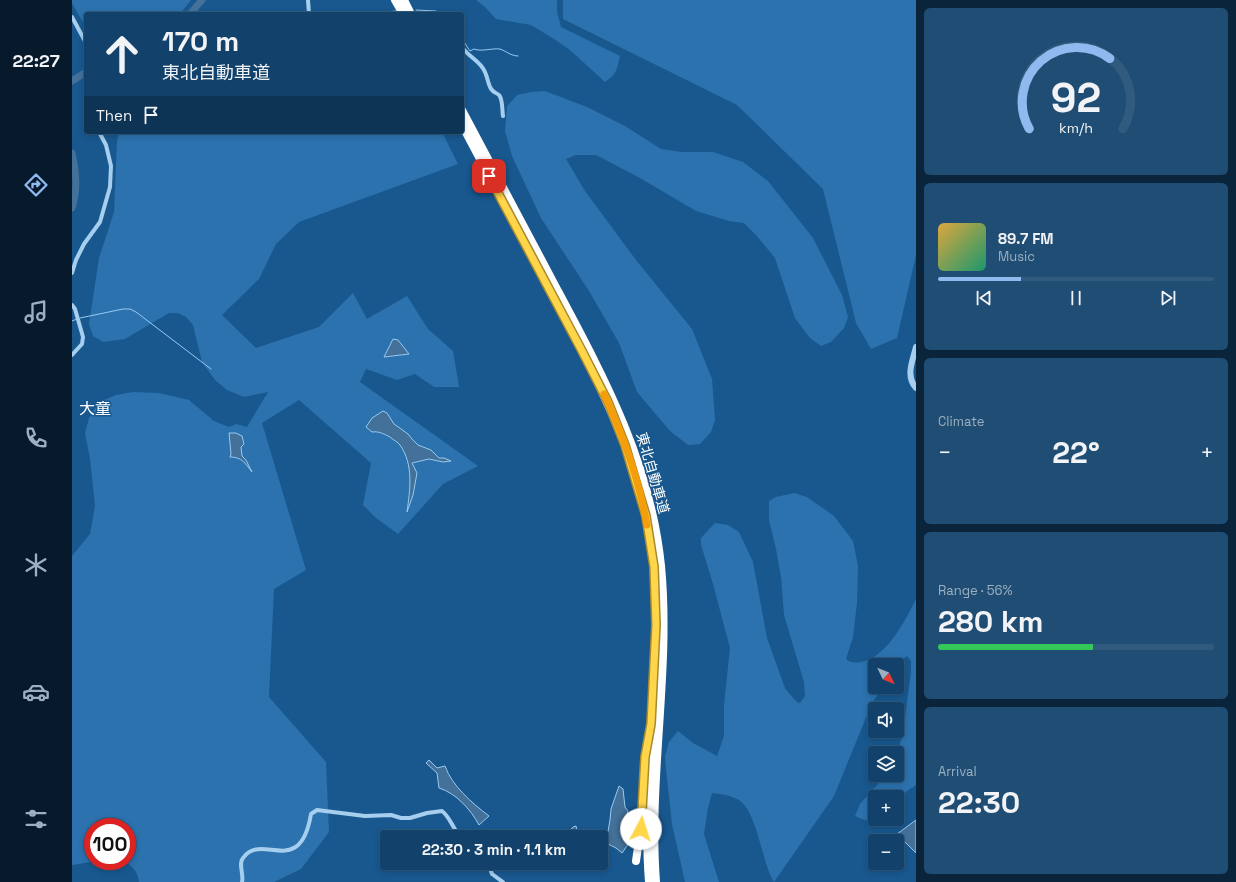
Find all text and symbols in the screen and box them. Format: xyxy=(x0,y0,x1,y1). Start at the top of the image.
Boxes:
text: 170 m xyxy=(162,23,239,59)
icon: ahead xyxy=(96,28,148,80)
text: 22:27 xyxy=(12,49,60,72)
text: 東北自動車道 xyxy=(162,61,270,84)
text: 92 xyxy=(1051,71,1101,124)
icon: arrive xyxy=(140,104,162,126)
text: Then xyxy=(96,106,132,125)
text: km/h xyxy=(1059,119,1093,137)
pin xyxy=(472,159,506,193)
icon: arrive xyxy=(478,165,500,187)
icon: directions xyxy=(22,171,50,199)
text: 89.7 FM xyxy=(998,229,1053,248)
text: Music xyxy=(998,248,1035,265)
icon: previous xyxy=(973,287,995,309)
icon: pause xyxy=(1065,287,1087,309)
icon: next xyxy=(1157,287,1179,309)
icon: music xyxy=(22,298,50,326)
district label: 大童 xyxy=(79,398,111,419)
text: Climate xyxy=(938,413,984,430)
icon: phone xyxy=(22,424,50,452)
street label: 東北自動車道 xyxy=(633,430,673,516)
text: 22° xyxy=(1052,433,1100,472)
text: − xyxy=(938,438,952,466)
text: + xyxy=(1200,438,1214,466)
icon: climate xyxy=(22,551,50,579)
text: Range · 56% xyxy=(938,582,1013,599)
text: 280 km xyxy=(938,602,1043,641)
north arrow xyxy=(868,658,904,694)
map controls xyxy=(868,658,904,870)
icon: car xyxy=(22,678,50,706)
button: sound xyxy=(868,702,904,738)
button: layers xyxy=(868,746,904,782)
text: Arrival xyxy=(938,763,977,780)
text: 22:30 xyxy=(938,783,1020,822)
button: + xyxy=(868,790,904,826)
icon: filters xyxy=(22,805,50,833)
position arrow xyxy=(620,808,662,850)
speed limit sign: 100 xyxy=(84,818,136,870)
button: − xyxy=(868,834,904,870)
text: 22:30 · 3 min · 1.1 km xyxy=(422,840,566,859)

